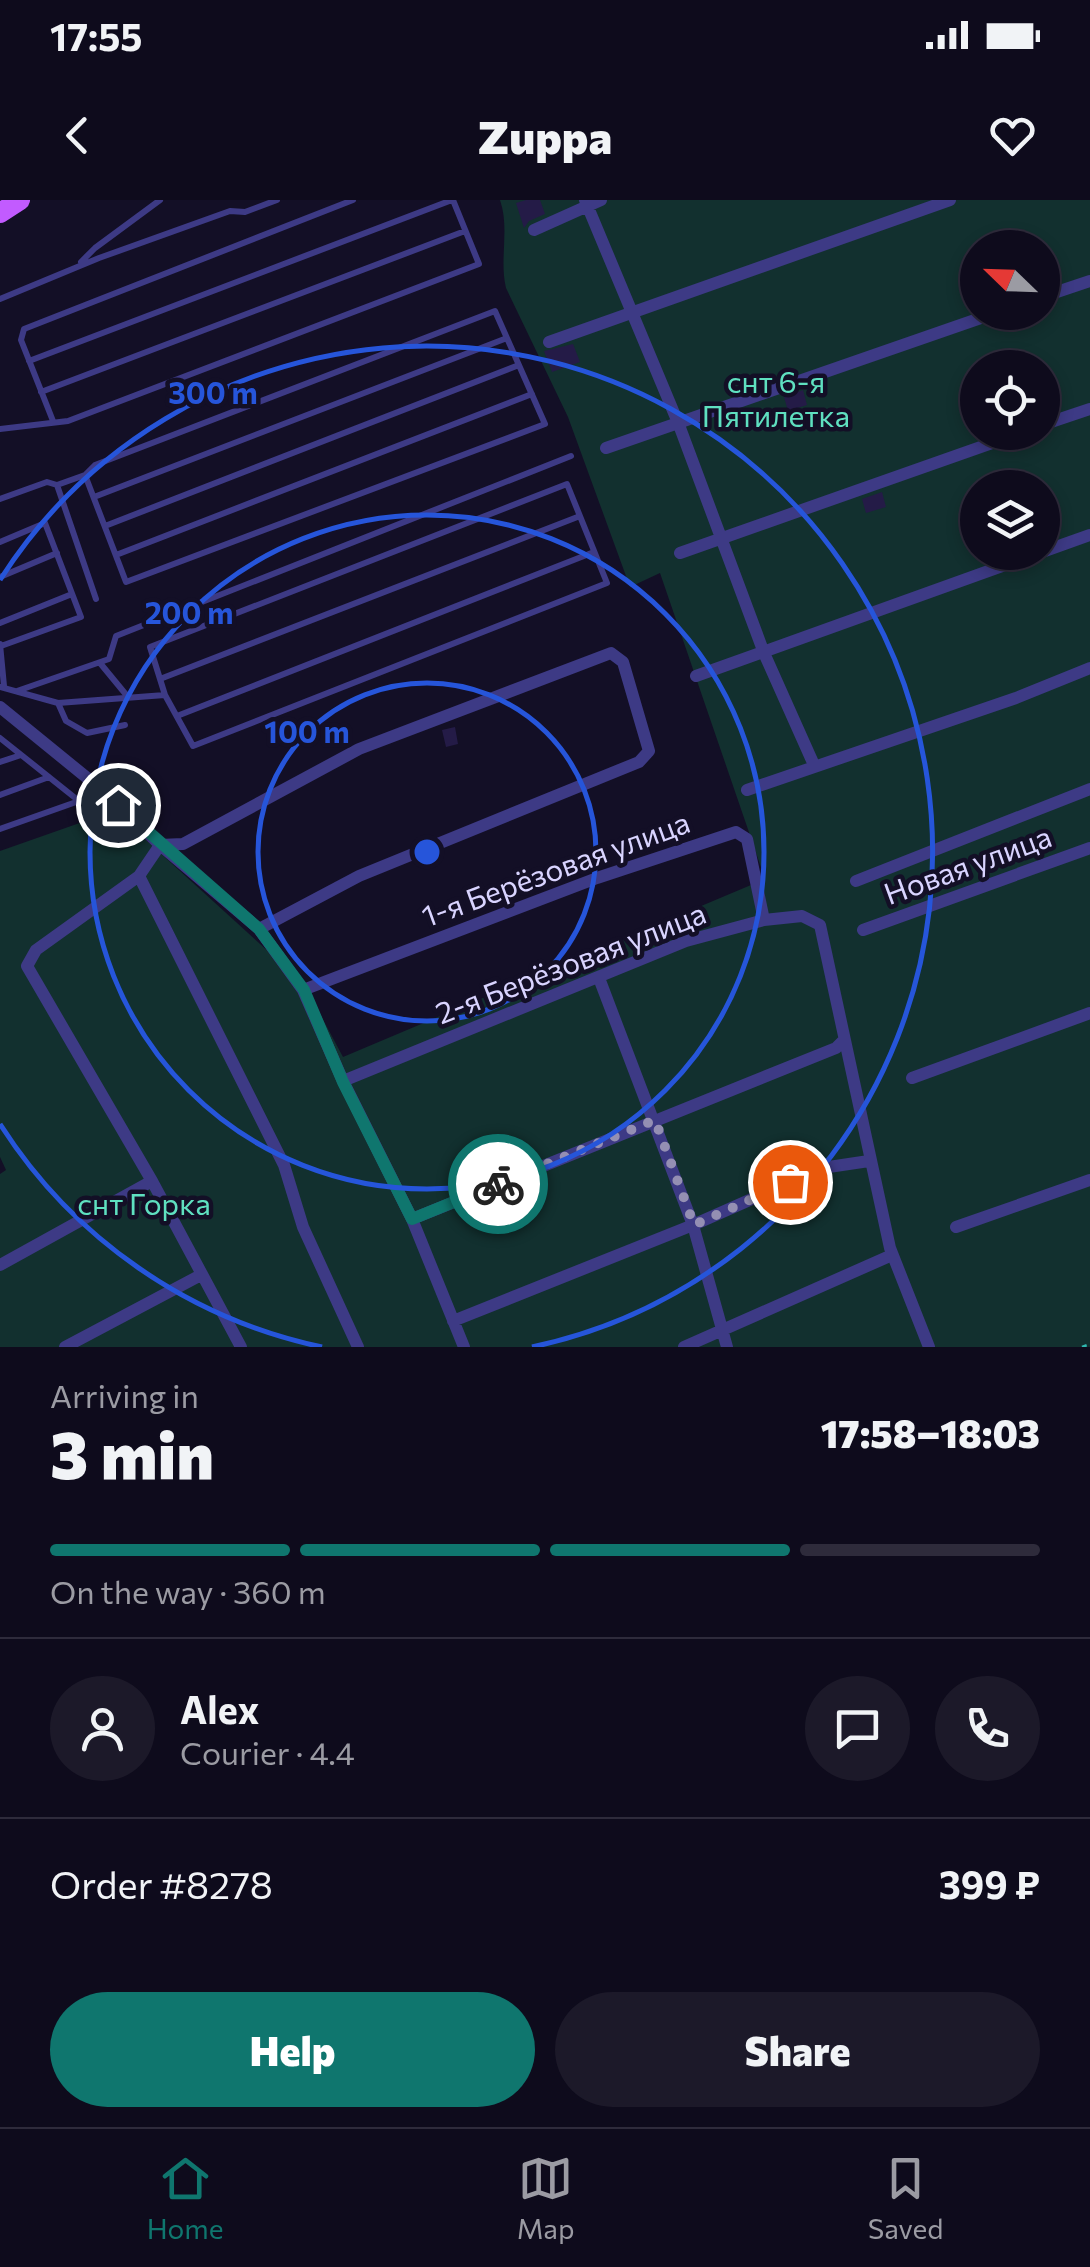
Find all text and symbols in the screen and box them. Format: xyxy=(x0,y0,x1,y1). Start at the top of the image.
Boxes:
text: 17:55 xyxy=(50,12,142,59)
icon: back xyxy=(50,108,105,163)
text: Zuppa xyxy=(478,108,612,163)
icon: heart xyxy=(985,108,1040,163)
north arrow xyxy=(960,230,1060,330)
map controls xyxy=(960,230,1060,570)
button: locate xyxy=(960,350,1060,450)
park label: снт 6-я Пятилетка xyxy=(702,362,850,433)
text: 300 m xyxy=(168,373,258,410)
button: layers xyxy=(960,470,1060,570)
text: 200 m xyxy=(145,593,233,630)
text: 100 m xyxy=(264,712,350,749)
pin xyxy=(76,763,161,848)
icon: home xyxy=(91,778,146,833)
street label: 1-я Берёзовая улица xyxy=(416,802,694,933)
street label: Новая улица xyxy=(878,816,1056,911)
centre of rings xyxy=(409,834,445,870)
street label: 2-я Берёзовая улица xyxy=(430,893,710,1030)
courier xyxy=(448,1134,548,1234)
pin xyxy=(748,1140,833,1225)
icon: bag xyxy=(763,1155,818,1210)
icon: bike xyxy=(471,1157,526,1212)
park label: снт Горка xyxy=(77,1184,211,1221)
text: Arriving in xyxy=(50,1375,199,1415)
text: 17:58–18:03 xyxy=(821,1409,1040,1456)
text: 3 min xyxy=(50,1413,214,1492)
text: On the way · 360 m xyxy=(50,1571,326,1611)
button: person xyxy=(50,1676,155,1781)
button: chat xyxy=(805,1676,910,1781)
button: phone xyxy=(935,1676,1040,1781)
text: Alex xyxy=(180,1685,259,1732)
text: Courier · 4.4 xyxy=(180,1732,355,1772)
text: Order #8278 xyxy=(50,1860,273,1907)
text: 399 ₽ xyxy=(939,1860,1040,1907)
button: Help xyxy=(50,1992,535,2107)
button: Share xyxy=(555,1992,1040,2107)
tab: Home xyxy=(147,2151,224,2245)
tab: Map xyxy=(517,2151,575,2245)
tab: Saved xyxy=(868,2151,943,2245)

